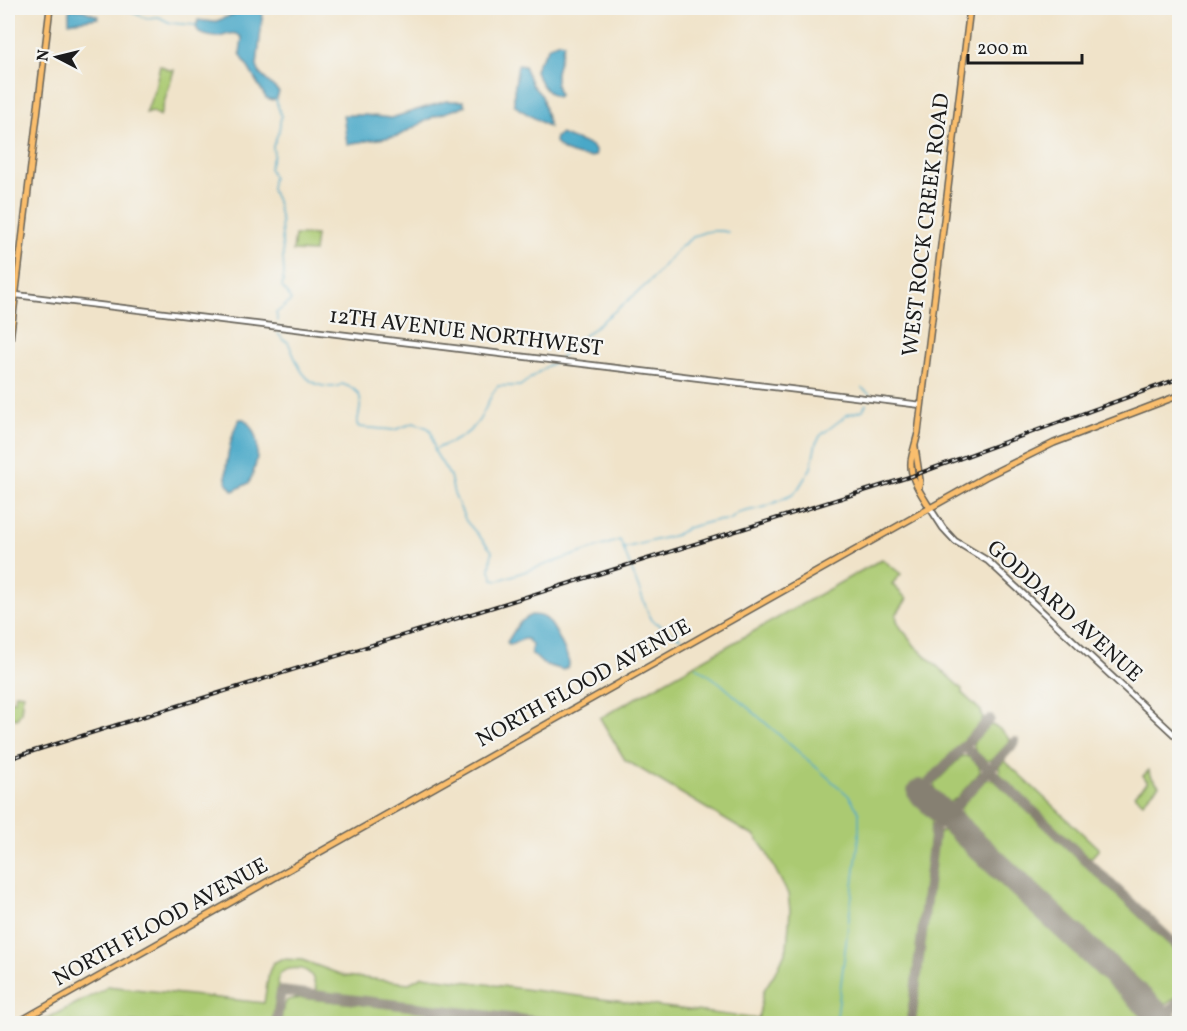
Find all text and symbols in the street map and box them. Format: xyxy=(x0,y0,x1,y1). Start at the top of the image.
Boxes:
north arrow xyxy=(27,27,87,87)
scale bar xyxy=(968,27,1082,65)
text: 200 m xyxy=(977,37,1028,62)
text: N xyxy=(32,48,56,63)
street label: WEST ROCK CREEK ROAD xyxy=(895,91,959,359)
street label: 12TH AVENUE NORTHWEST xyxy=(327,301,605,365)
street label: GODDARD AVENUE xyxy=(979,534,1149,690)
street label: NORTH FLOOD AVENUE xyxy=(471,612,697,756)
street label: NORTH FLOOD AVENUE xyxy=(48,851,274,995)

